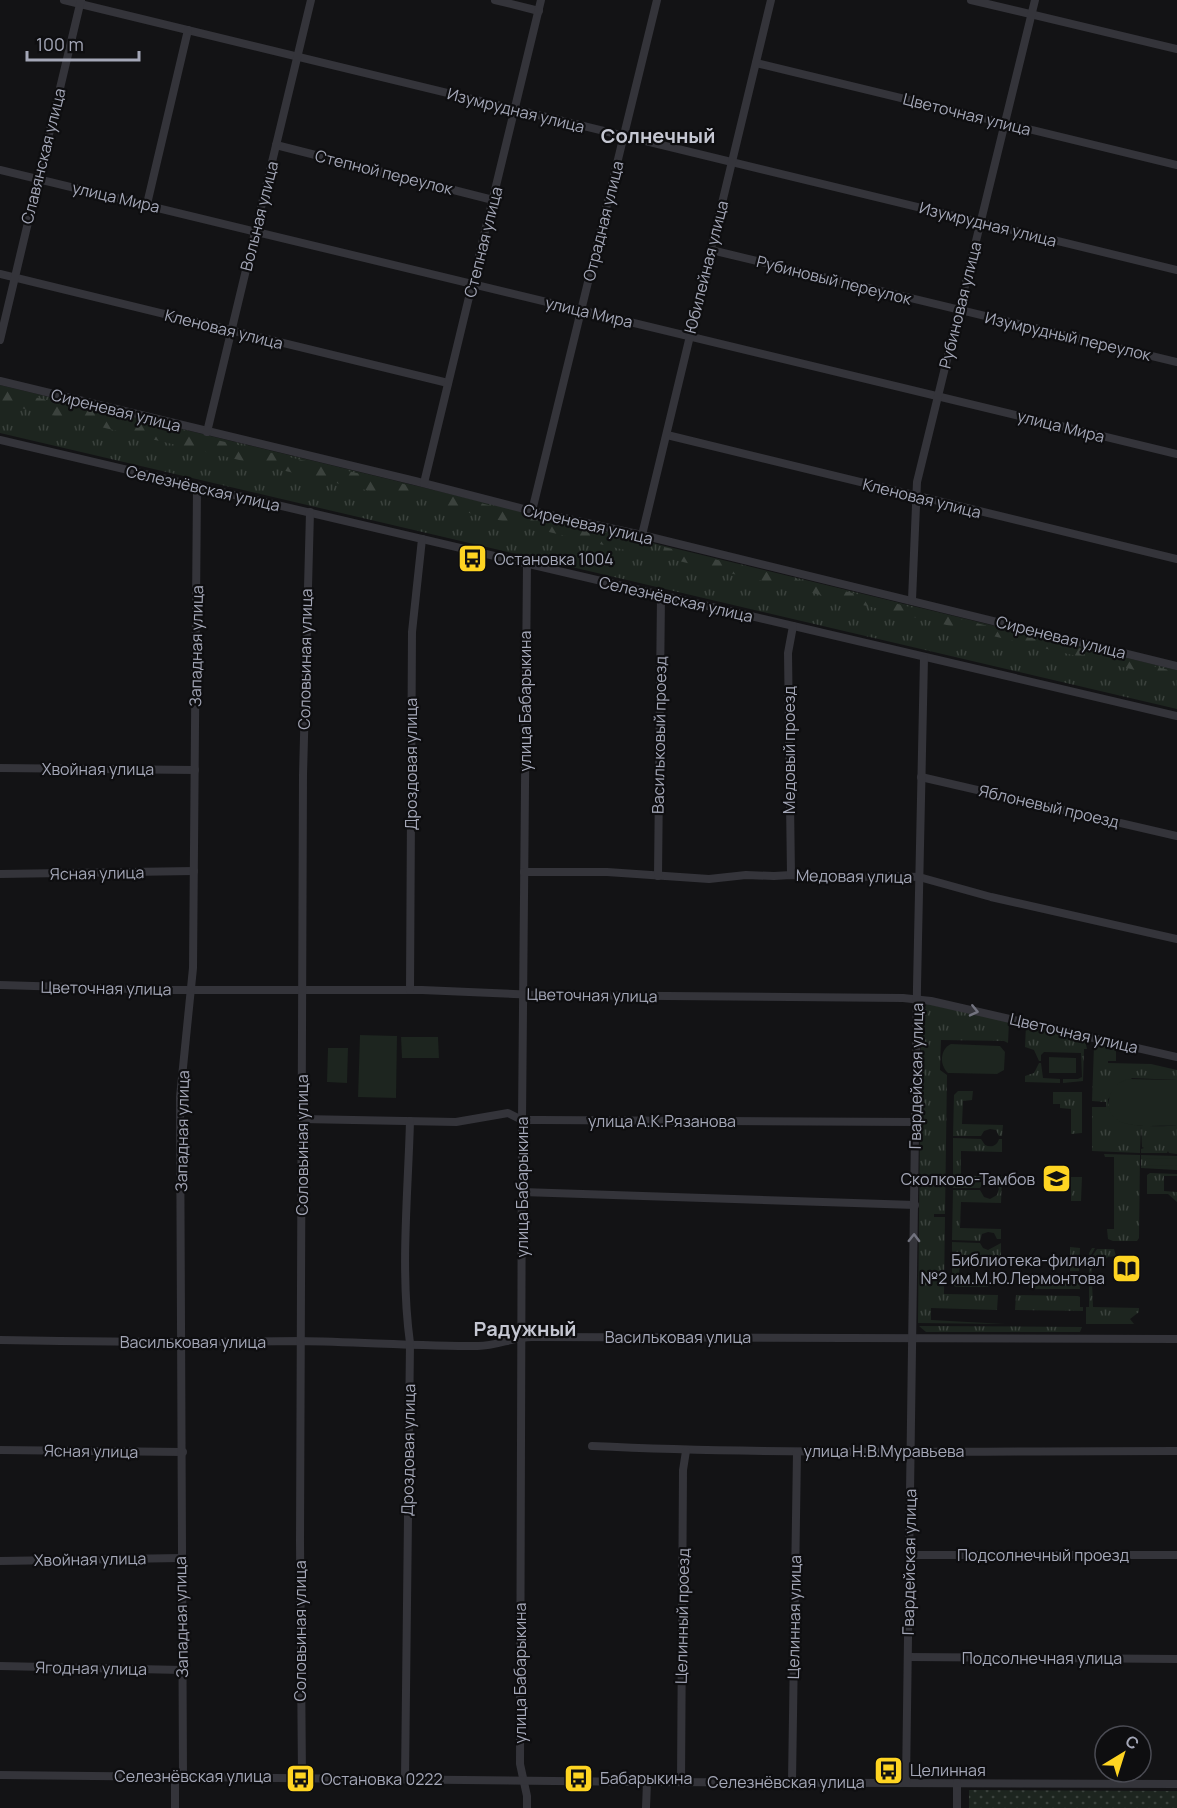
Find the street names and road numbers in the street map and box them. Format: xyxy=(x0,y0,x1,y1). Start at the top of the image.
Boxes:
street label: Изумрудная улица xyxy=(445,82,587,138)
street label: Славянская улица xyxy=(15,86,71,226)
street label: Цветочная улица xyxy=(901,87,1033,141)
street label: Степной переулок xyxy=(313,144,456,200)
street label: Вольная улица xyxy=(235,159,283,273)
street label: Отрадная улица xyxy=(577,159,629,283)
street label: улица Мира xyxy=(70,176,162,218)
street label: Степная улица xyxy=(459,184,507,300)
street label: Изумрудная улица xyxy=(917,196,1059,252)
street label: Юбилейная улица xyxy=(679,198,733,336)
street label: Рубиновая улица xyxy=(934,239,986,371)
street label: Рубиновый переулок xyxy=(754,250,915,310)
street label: улица Мира xyxy=(543,291,635,333)
street label: Кленовая улица xyxy=(163,304,285,354)
street label: Изумрудный переулок xyxy=(983,306,1154,366)
street label: Сиреневая улица xyxy=(49,383,183,437)
street label: улица Мира xyxy=(1015,405,1107,447)
street label: Селезнёвская улица xyxy=(124,460,282,516)
street label: Кленовая улица xyxy=(861,473,983,523)
street label: Сиреневая улица xyxy=(521,498,655,550)
street label: Селезнёвская улица xyxy=(597,571,755,627)
street label: Западная улица xyxy=(184,585,208,707)
street label: Соловьиная улица xyxy=(293,588,317,730)
street label: Сиреневая улица xyxy=(994,610,1128,664)
street label: улица Бабарыкина xyxy=(514,631,536,771)
street label: Васильковый проезд xyxy=(647,655,671,814)
street label: Медовый проезд xyxy=(778,685,800,814)
street label: Дроздовая улица xyxy=(400,698,422,830)
street label: Хвойная улица xyxy=(42,758,154,780)
street label: Яблоневый проезд xyxy=(977,779,1122,833)
street label: Ясная улица xyxy=(50,861,144,885)
street label: Медовая улица xyxy=(796,864,912,888)
street label: Цветочная улица xyxy=(40,976,172,1000)
street label: Цветочная улица xyxy=(526,983,658,1007)
street label: Гвардейская улица xyxy=(904,1003,928,1149)
street label: Цветочная улица xyxy=(1008,1008,1140,1058)
street label: Западная улица xyxy=(170,1070,194,1192)
street label: Соловьиная улица xyxy=(291,1074,313,1216)
street label: улица А.К.Рязанова xyxy=(588,1110,736,1132)
street label: улица Бабарыкина xyxy=(511,1117,533,1257)
street label: Васильковая улица xyxy=(605,1326,751,1348)
street label: Васильковая улица xyxy=(120,1331,266,1353)
street label: Дроздовая улица xyxy=(396,1384,420,1516)
street label: Ясная улица xyxy=(44,1439,138,1463)
street label: улица Н.В.Муравьева xyxy=(804,1440,964,1462)
street label: Гвардейская улица xyxy=(897,1489,921,1635)
street label: Подсолнечный проезд xyxy=(957,1544,1129,1566)
street label: Хвойная улица xyxy=(34,1547,146,1571)
street label: Целинный проезд xyxy=(670,1547,694,1684)
street label: Целинная улица xyxy=(782,1555,806,1679)
street label: Западная улица xyxy=(169,1556,193,1678)
street label: Соловьиная улица xyxy=(289,1560,311,1702)
street label: улица Бабарыкина xyxy=(509,1603,531,1743)
street label: Подсолнечная улица xyxy=(962,1647,1122,1669)
street label: Ягодная улица xyxy=(35,1656,147,1680)
street label: Селезнёвская улица xyxy=(114,1765,272,1787)
street label: Селезнёвская улица xyxy=(707,1771,865,1793)

